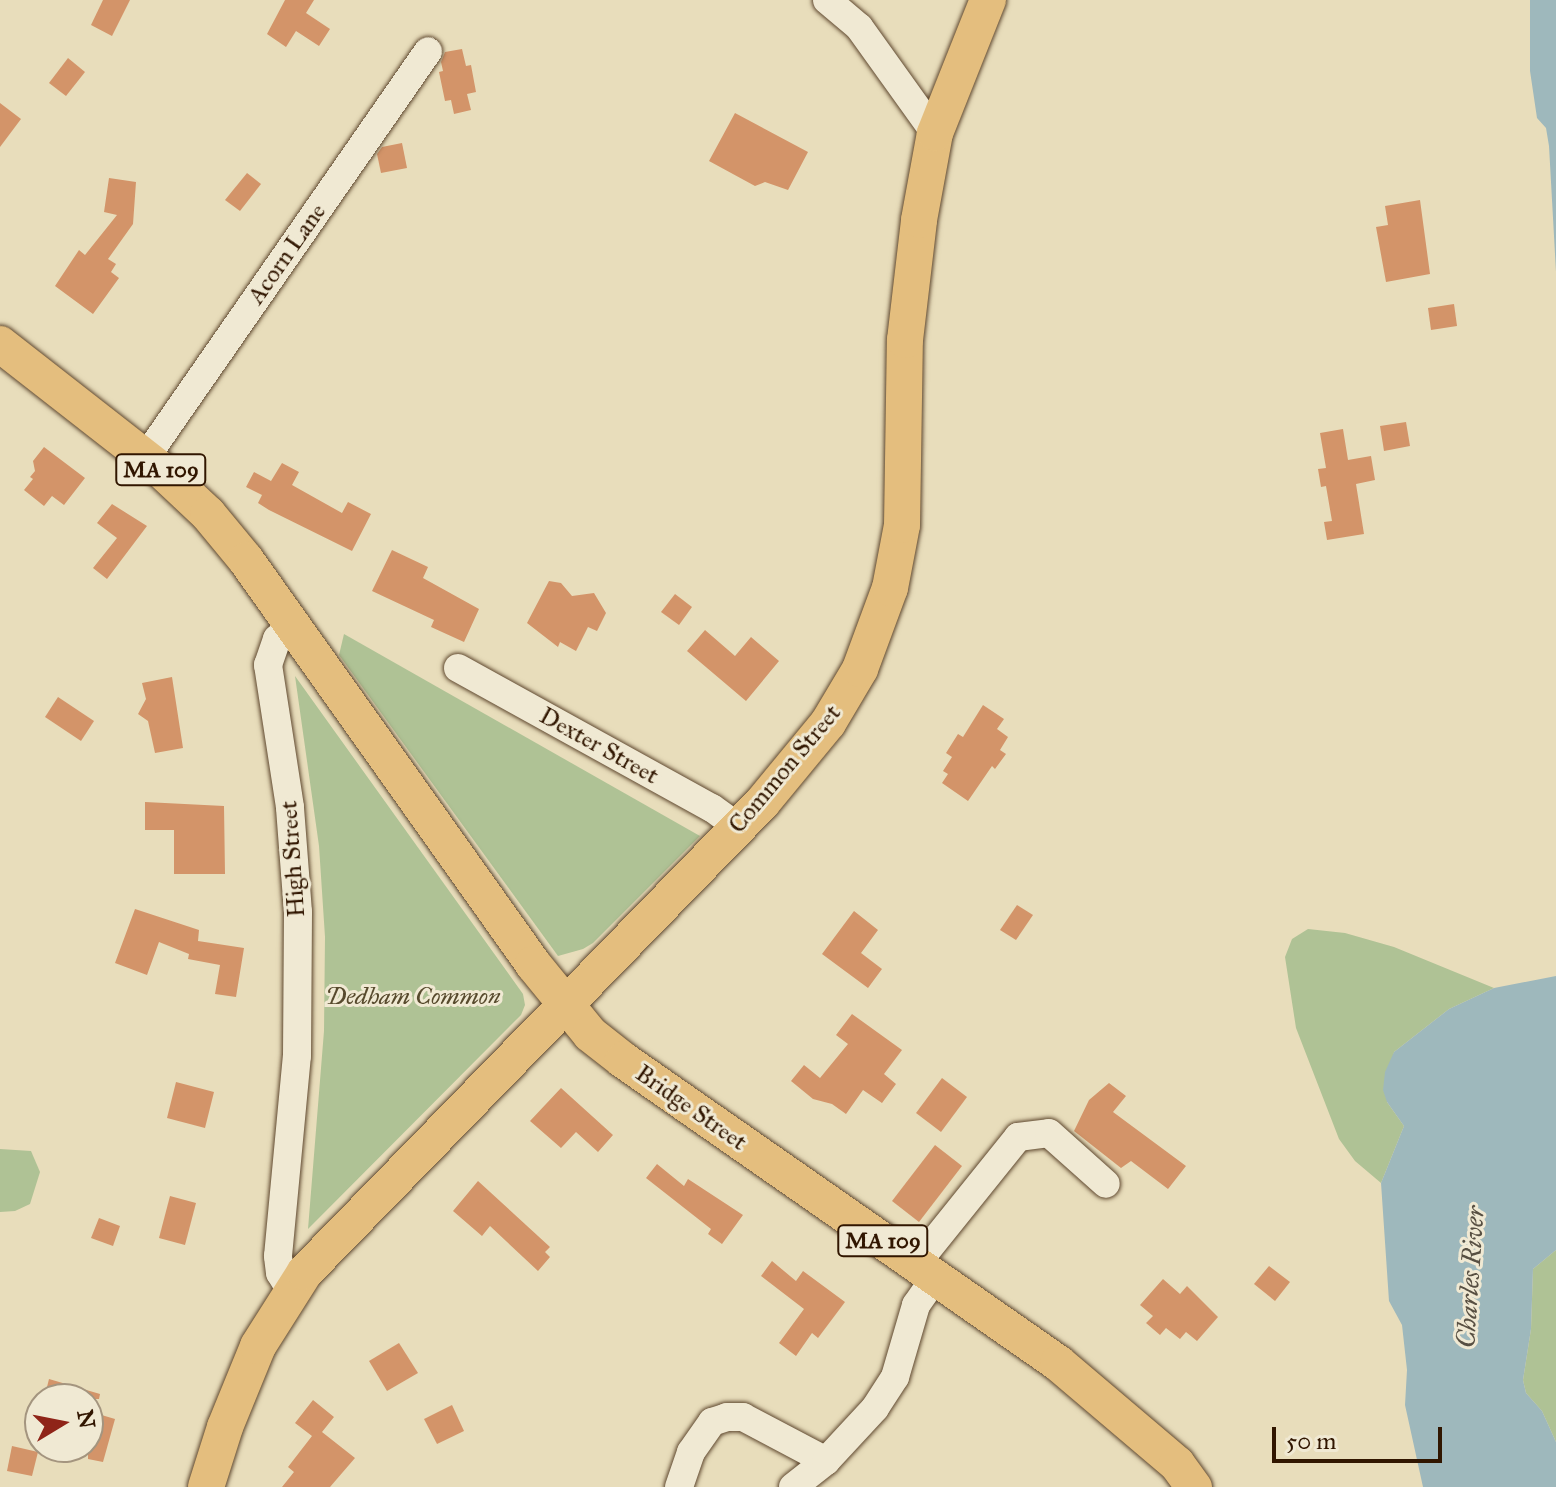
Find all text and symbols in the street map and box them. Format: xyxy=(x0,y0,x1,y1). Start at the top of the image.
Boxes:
street label: Acorn Lane xyxy=(242,198,332,310)
road number: MA 109 xyxy=(115,452,207,488)
street label: Common Street xyxy=(723,699,847,839)
street label: Dexter Street xyxy=(534,701,664,791)
street label: High Street xyxy=(275,800,311,918)
park label: Dedham Common xyxy=(326,983,500,1011)
street label: Bridge Street xyxy=(630,1059,752,1157)
water label: Charles River xyxy=(1450,1205,1492,1349)
road number: MA 109 xyxy=(837,1223,929,1259)
north arrow xyxy=(24,1383,104,1463)
text: N xyxy=(71,1408,101,1431)
scale bar xyxy=(1276,1411,1446,1461)
text: 50 m xyxy=(1286,1426,1336,1456)

